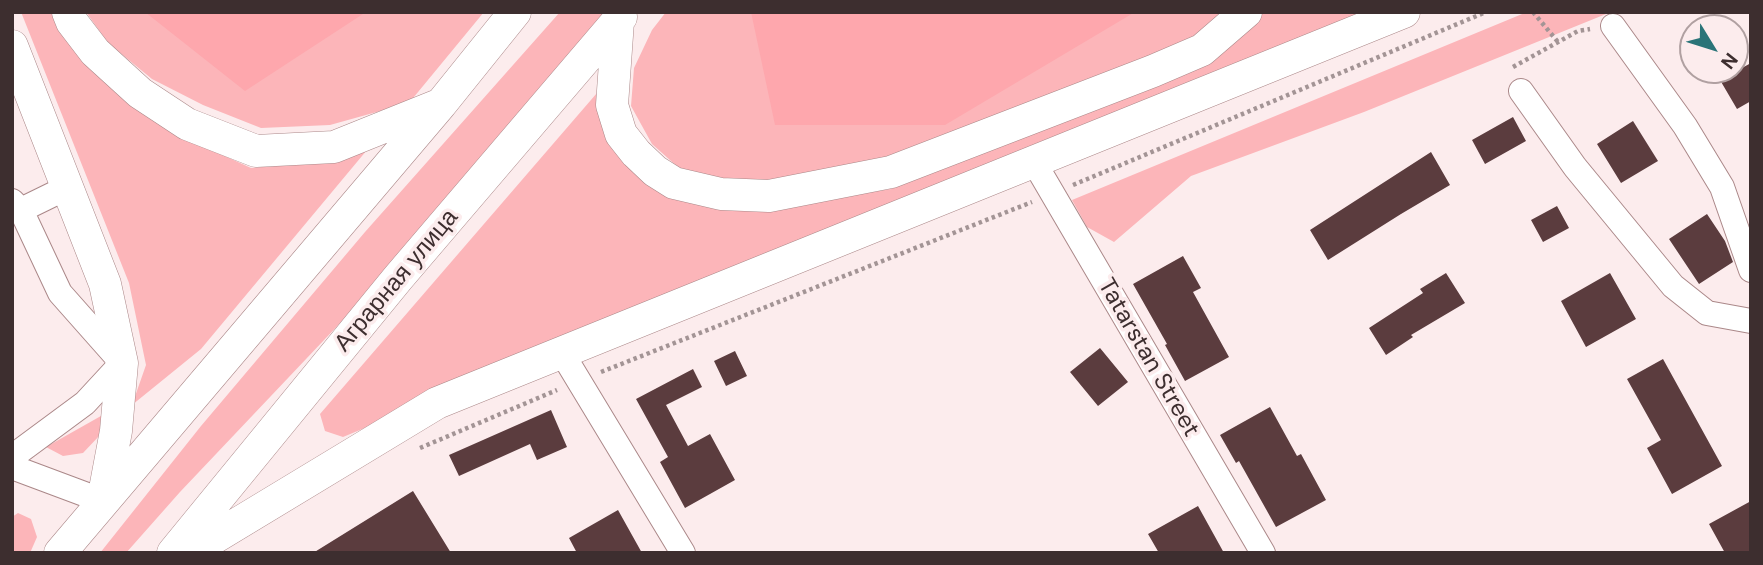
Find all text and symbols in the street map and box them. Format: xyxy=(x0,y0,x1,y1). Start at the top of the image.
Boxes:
north arrow xyxy=(1679,14,1749,84)
text: N xyxy=(1715,48,1743,74)
street label: Аграрная улица xyxy=(329,204,465,358)
street label: Tatarstan Street xyxy=(1091,274,1205,442)

